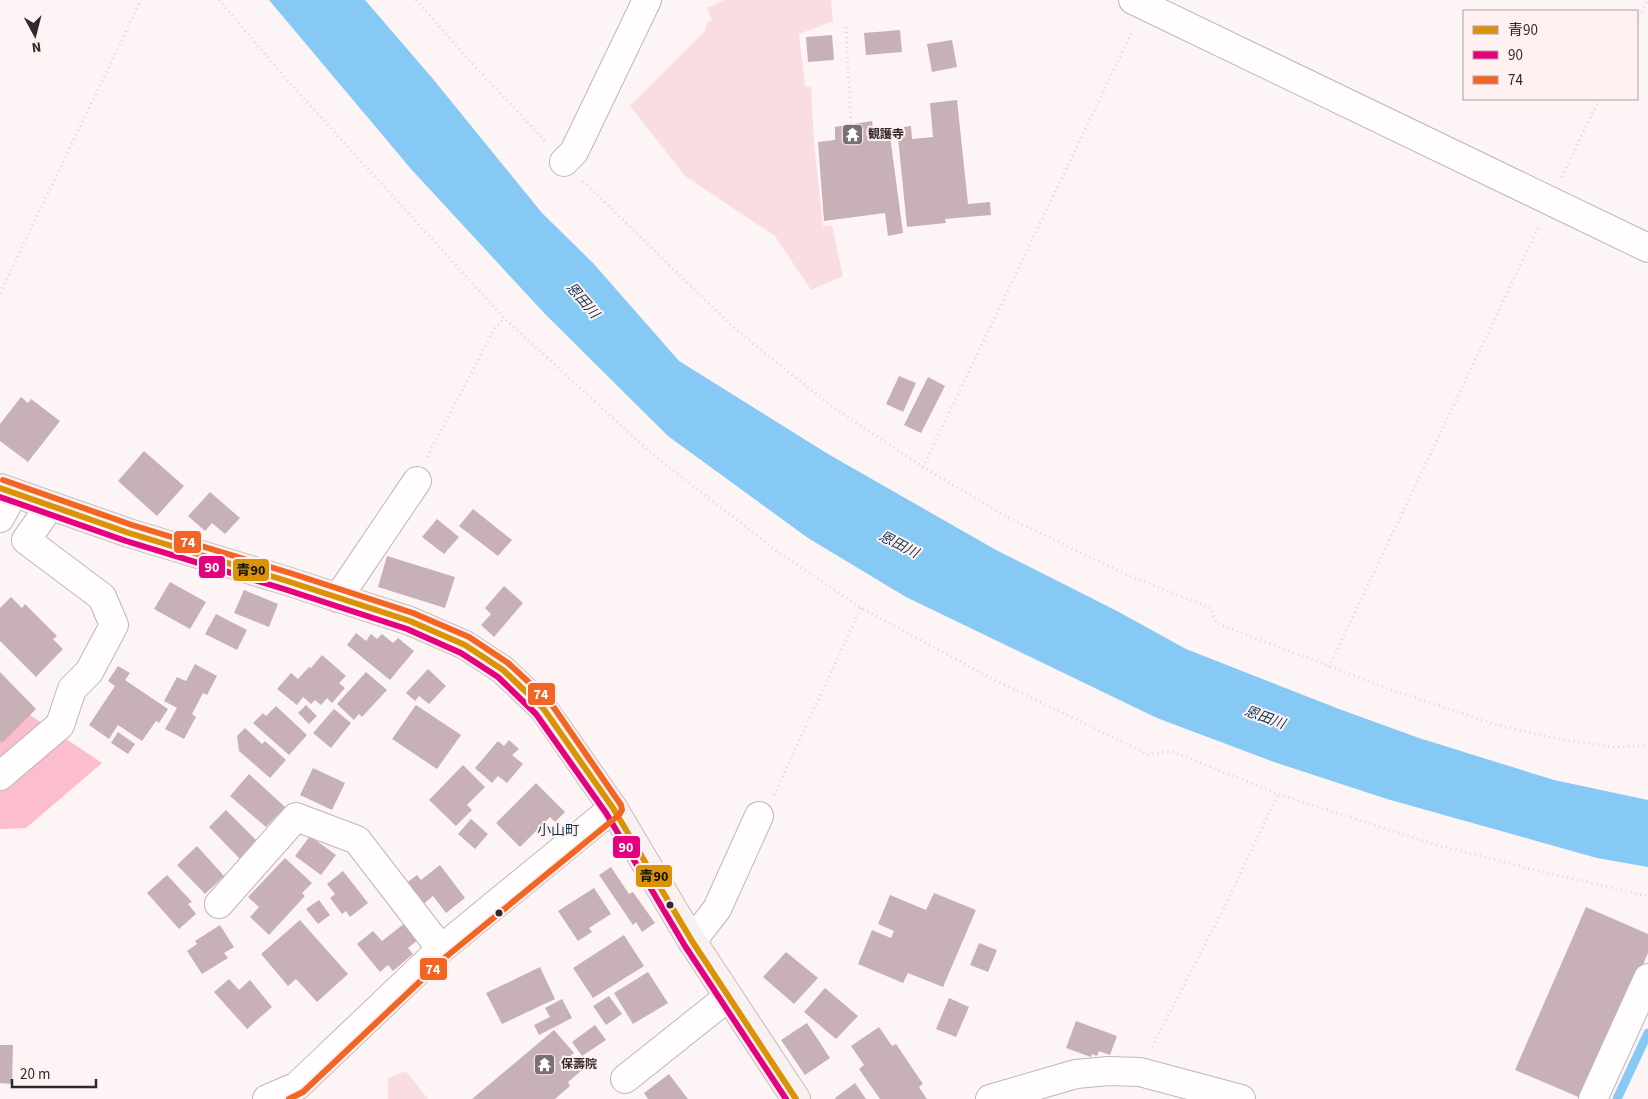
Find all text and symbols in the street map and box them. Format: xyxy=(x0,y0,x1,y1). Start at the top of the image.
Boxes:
north arrow xyxy=(10,10,60,60)
legend xyxy=(1463,10,1638,100)
text: 青90 xyxy=(1508,20,1538,41)
text: N xyxy=(31,36,42,57)
text: 90 xyxy=(1508,45,1523,66)
text: 74 xyxy=(1508,70,1523,91)
temple icon: 観護寺 xyxy=(840,122,864,146)
place label: 観護寺 xyxy=(868,126,904,143)
water label: 恩田川 xyxy=(561,278,605,325)
water label: 恩田川 xyxy=(875,526,924,564)
line badge: 74 xyxy=(173,530,202,554)
text: 74 xyxy=(181,533,196,553)
line badge: 90 xyxy=(198,555,226,579)
text: 90 xyxy=(205,558,219,578)
line badge: 青90 xyxy=(232,558,270,582)
text: 青90 xyxy=(237,561,265,581)
line badge: 74 xyxy=(527,682,556,706)
text: 74 xyxy=(534,685,549,705)
water label: 恩田川 xyxy=(1242,701,1290,735)
district label: 小山町 xyxy=(537,821,579,841)
line badge: 90 xyxy=(612,835,641,859)
text: 90 xyxy=(619,838,633,858)
line badge: 青90 xyxy=(635,864,673,888)
text: 青90 xyxy=(640,867,668,887)
unlabelled marker xyxy=(665,900,675,910)
unlabelled marker xyxy=(494,908,504,918)
line badge: 74 xyxy=(419,957,448,981)
text: 74 xyxy=(426,960,441,980)
temple icon: 保壽院 xyxy=(533,1052,557,1076)
scale bar xyxy=(12,1056,96,1088)
place label: 保壽院 xyxy=(561,1056,597,1073)
text: 20 m xyxy=(20,1064,50,1085)

